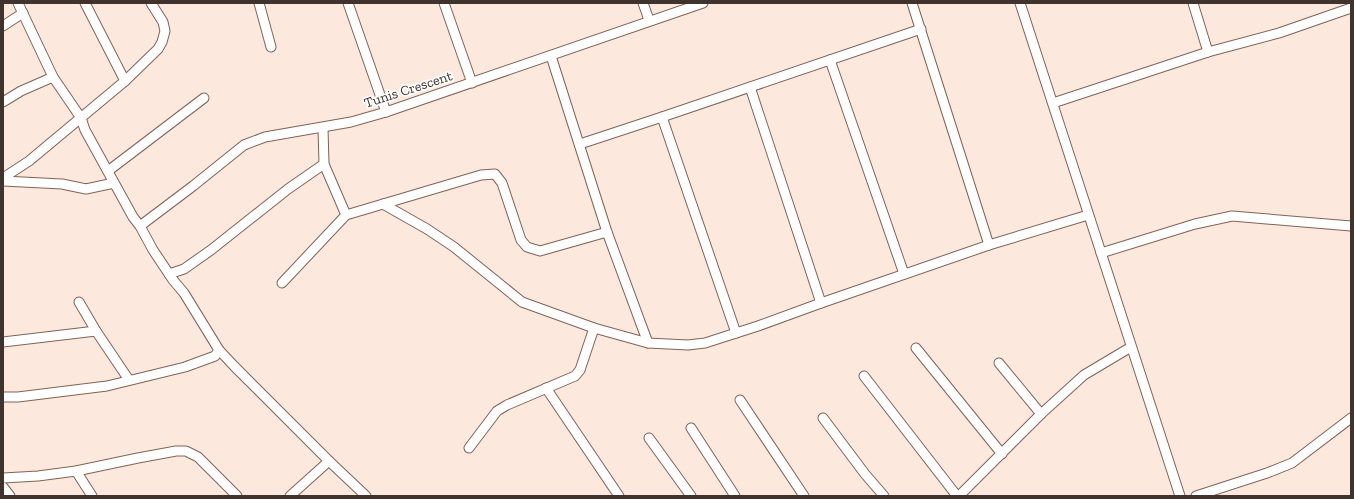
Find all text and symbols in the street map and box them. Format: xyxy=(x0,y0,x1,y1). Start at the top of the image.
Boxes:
street label: Tunis Crescent xyxy=(362,67,455,112)

